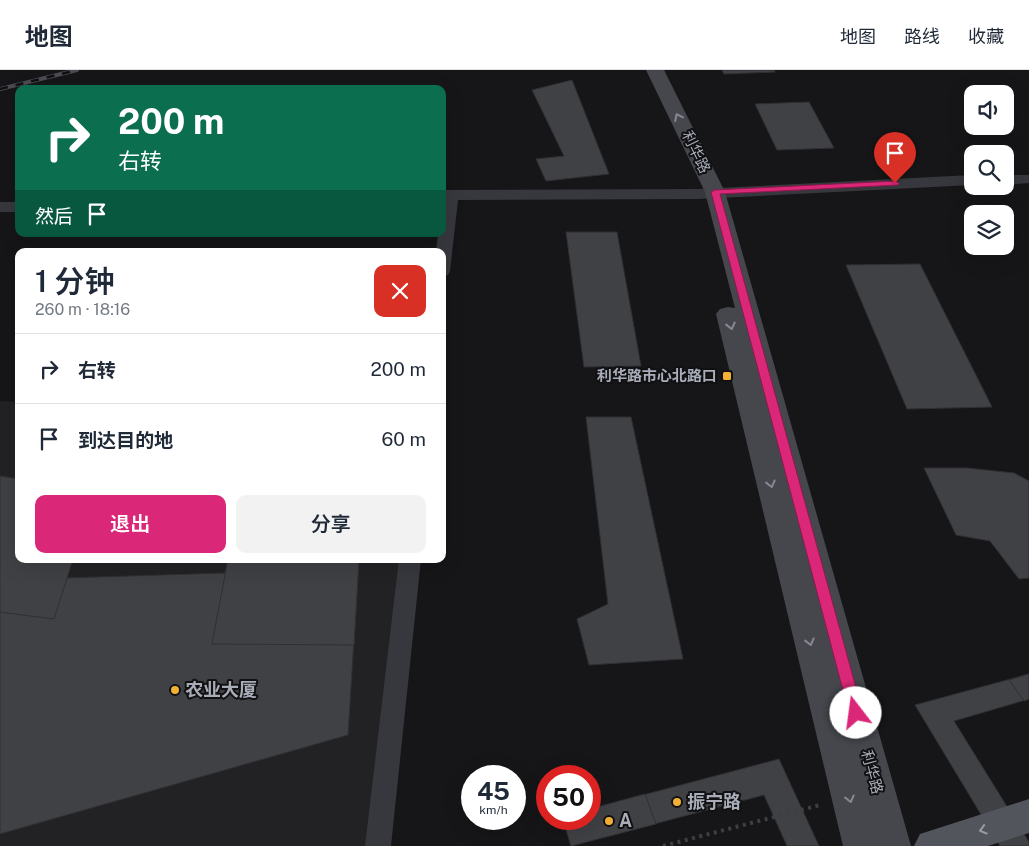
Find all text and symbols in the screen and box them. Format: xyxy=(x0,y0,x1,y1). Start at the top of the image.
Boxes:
text: 地图 xyxy=(25,22,73,50)
text: 地图 xyxy=(840,26,876,47)
text: 路线 xyxy=(904,26,940,47)
text: 收藏 xyxy=(968,26,1004,47)
map controls xyxy=(964,85,1014,255)
button: sound xyxy=(964,85,1014,135)
text: 200 m xyxy=(118,101,224,142)
icon: right xyxy=(35,105,100,170)
one-way arrow xyxy=(674,113,684,122)
street label: 利华路 xyxy=(679,128,714,176)
pin xyxy=(874,132,916,183)
icon: arrive xyxy=(881,139,909,167)
button: search xyxy=(964,145,1014,195)
text: 右转 xyxy=(118,148,162,174)
icon: arrive xyxy=(83,200,111,228)
text: 然后 xyxy=(35,205,73,227)
button: layers xyxy=(964,205,1014,255)
text: 1 分钟 xyxy=(35,263,115,299)
button: close xyxy=(374,265,426,317)
text: 260 m · 18:16 xyxy=(35,300,130,319)
one-way arrow xyxy=(726,322,736,330)
icon: right xyxy=(35,355,63,383)
text: 200 m xyxy=(370,358,426,380)
text: 右转 xyxy=(78,359,116,381)
place label: 利华路市心北路口 xyxy=(597,367,717,384)
marker: 利华路市心北路口 xyxy=(721,370,733,382)
icon: arrive xyxy=(35,425,63,453)
text: 60 m xyxy=(382,428,426,450)
text: 到达目的地 xyxy=(78,429,173,451)
one-way arrow xyxy=(765,479,776,488)
button: 退出 xyxy=(35,495,226,553)
button: 分享 xyxy=(236,495,426,553)
one-way arrow xyxy=(804,637,815,646)
place label: 农业大厦 xyxy=(185,679,257,700)
marker: 农业大厦 xyxy=(169,684,181,696)
position arrow xyxy=(829,686,881,738)
street label: 利华路 xyxy=(858,748,887,796)
speed limit sign: 50 xyxy=(536,765,601,830)
text: 45 xyxy=(477,776,510,806)
place label: 振宁路 xyxy=(687,791,741,812)
one-way arrow xyxy=(844,795,855,804)
marker: 振宁路 xyxy=(671,796,683,808)
text: km/h xyxy=(479,803,508,817)
place label: A xyxy=(619,810,632,831)
marker: A xyxy=(603,815,615,827)
one-way arrow xyxy=(979,825,987,835)

